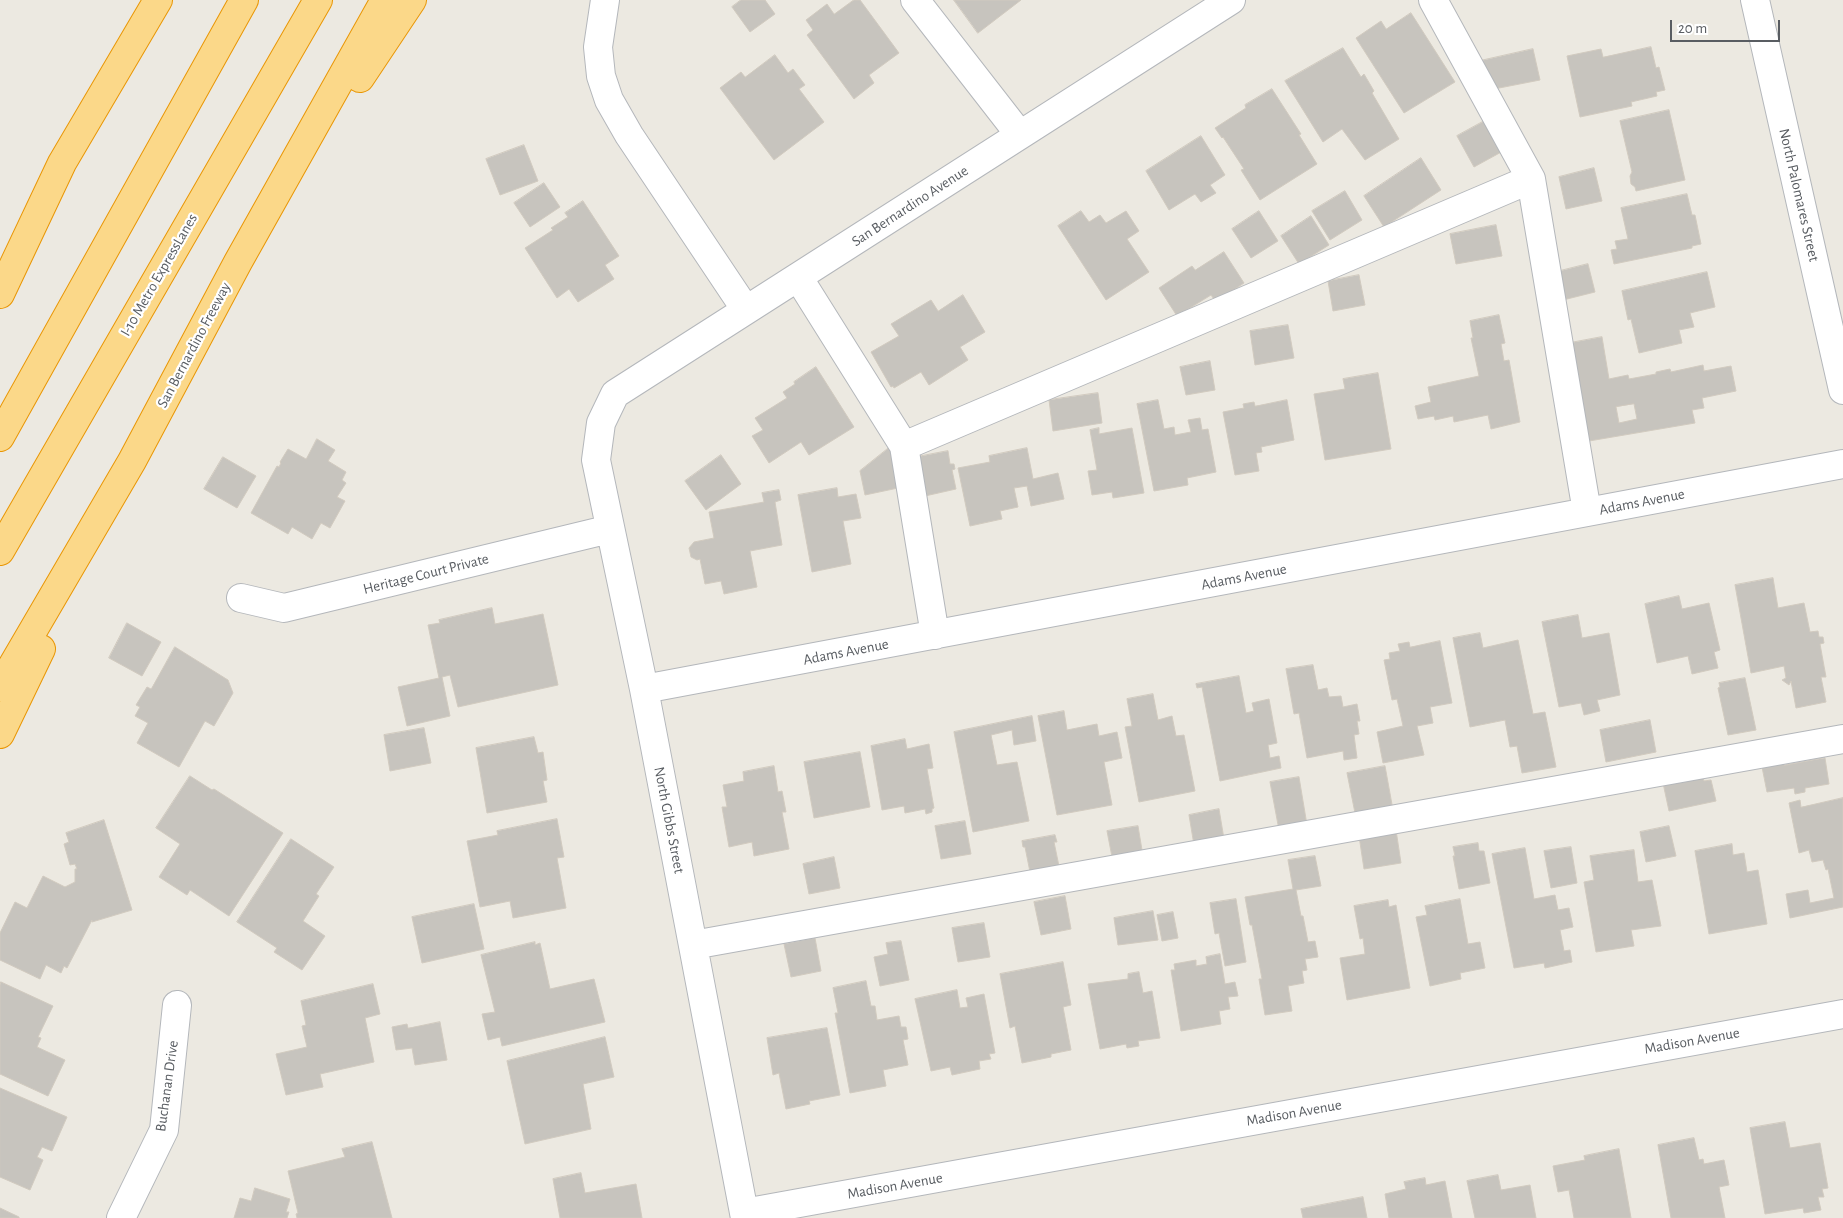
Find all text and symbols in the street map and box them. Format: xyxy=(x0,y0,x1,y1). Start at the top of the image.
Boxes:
scale bar xyxy=(1673,10,1783,42)
text: 20 m xyxy=(1678,21,1707,36)
street label: North Palomares Street xyxy=(1775,127,1823,263)
street label: San Bernardino Avenue xyxy=(848,162,972,250)
street label: I-10 Metro ExpressLanes xyxy=(117,211,201,339)
street label: San Bernardino Freeway xyxy=(153,279,235,411)
street label: Adams Avenue xyxy=(1598,485,1686,519)
street label: Heritage Court Private xyxy=(361,550,491,598)
street label: Adams Avenue xyxy=(1200,560,1288,594)
street label: Adams Avenue xyxy=(802,635,890,669)
street label: North Gibbs Street xyxy=(650,765,688,875)
street label: Madison Avenue xyxy=(1643,1024,1741,1058)
street label: Buchanan Drive xyxy=(152,1039,182,1133)
street label: Madison Avenue xyxy=(1245,1096,1343,1130)
street label: Madison Avenue xyxy=(846,1169,944,1203)

